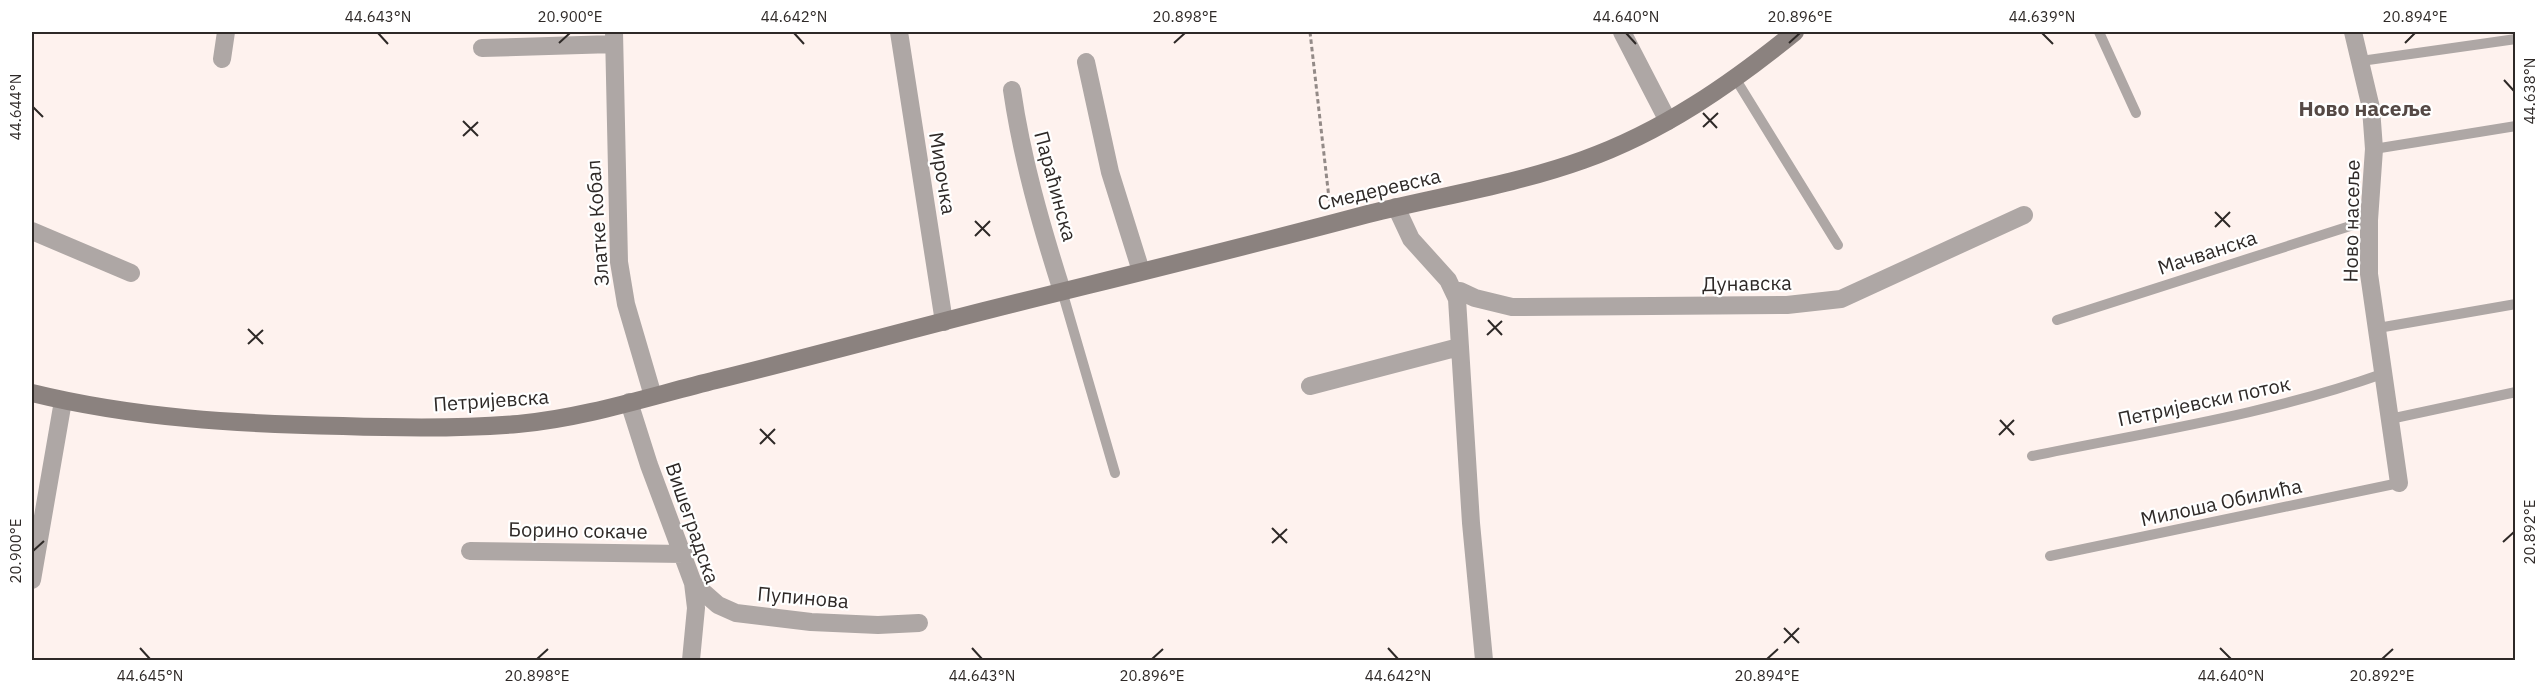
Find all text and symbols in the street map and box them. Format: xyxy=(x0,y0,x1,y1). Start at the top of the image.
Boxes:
text: 44.643°N xyxy=(345,7,411,26)
text: 20.900°E xyxy=(538,7,602,26)
text: 44.642°N xyxy=(761,7,827,26)
text: 20.898°E xyxy=(1153,7,1217,26)
text: 44.640°N xyxy=(1593,7,1659,26)
text: 20.896°E xyxy=(1768,7,1832,26)
text: 44.639°N xyxy=(2009,7,2075,26)
text: 20.894°E xyxy=(2383,7,2447,26)
text: 44.638°N xyxy=(2520,58,2539,124)
text: 44.644°N xyxy=(6,74,25,140)
district label: Ново насеље xyxy=(2298,94,2432,122)
street label: Параћинска xyxy=(1028,128,1084,244)
street label: Мирочка xyxy=(923,130,963,216)
street label: Златке Кобал xyxy=(579,159,615,287)
street label: Ново насеље xyxy=(2336,159,2366,283)
street label: Смедеревска xyxy=(1315,162,1443,216)
street label: Мачванска xyxy=(2154,223,2260,281)
street label: Дунавска xyxy=(1702,269,1792,297)
street label: Петријевски поток xyxy=(2115,370,2293,432)
street label: Петријевска xyxy=(432,382,550,418)
street label: Вишеградска xyxy=(660,459,726,588)
street label: Милоша Обилића xyxy=(2138,472,2304,532)
text: 20.892°E xyxy=(2520,500,2539,564)
street label: Борино сокаче xyxy=(508,515,648,545)
text: 20.900°E xyxy=(6,519,25,583)
street label: Пупинова xyxy=(756,580,850,614)
text: 44.645°N xyxy=(117,666,183,685)
text: 20.898°E xyxy=(505,666,569,685)
text: 44.643°N xyxy=(949,666,1015,685)
text: 20.896°E xyxy=(1120,666,1184,685)
text: 44.642°N xyxy=(1365,666,1431,685)
text: 20.894°E xyxy=(1735,666,1799,685)
text: 44.640°N xyxy=(2198,666,2264,685)
text: 20.892°E xyxy=(2350,666,2414,685)

